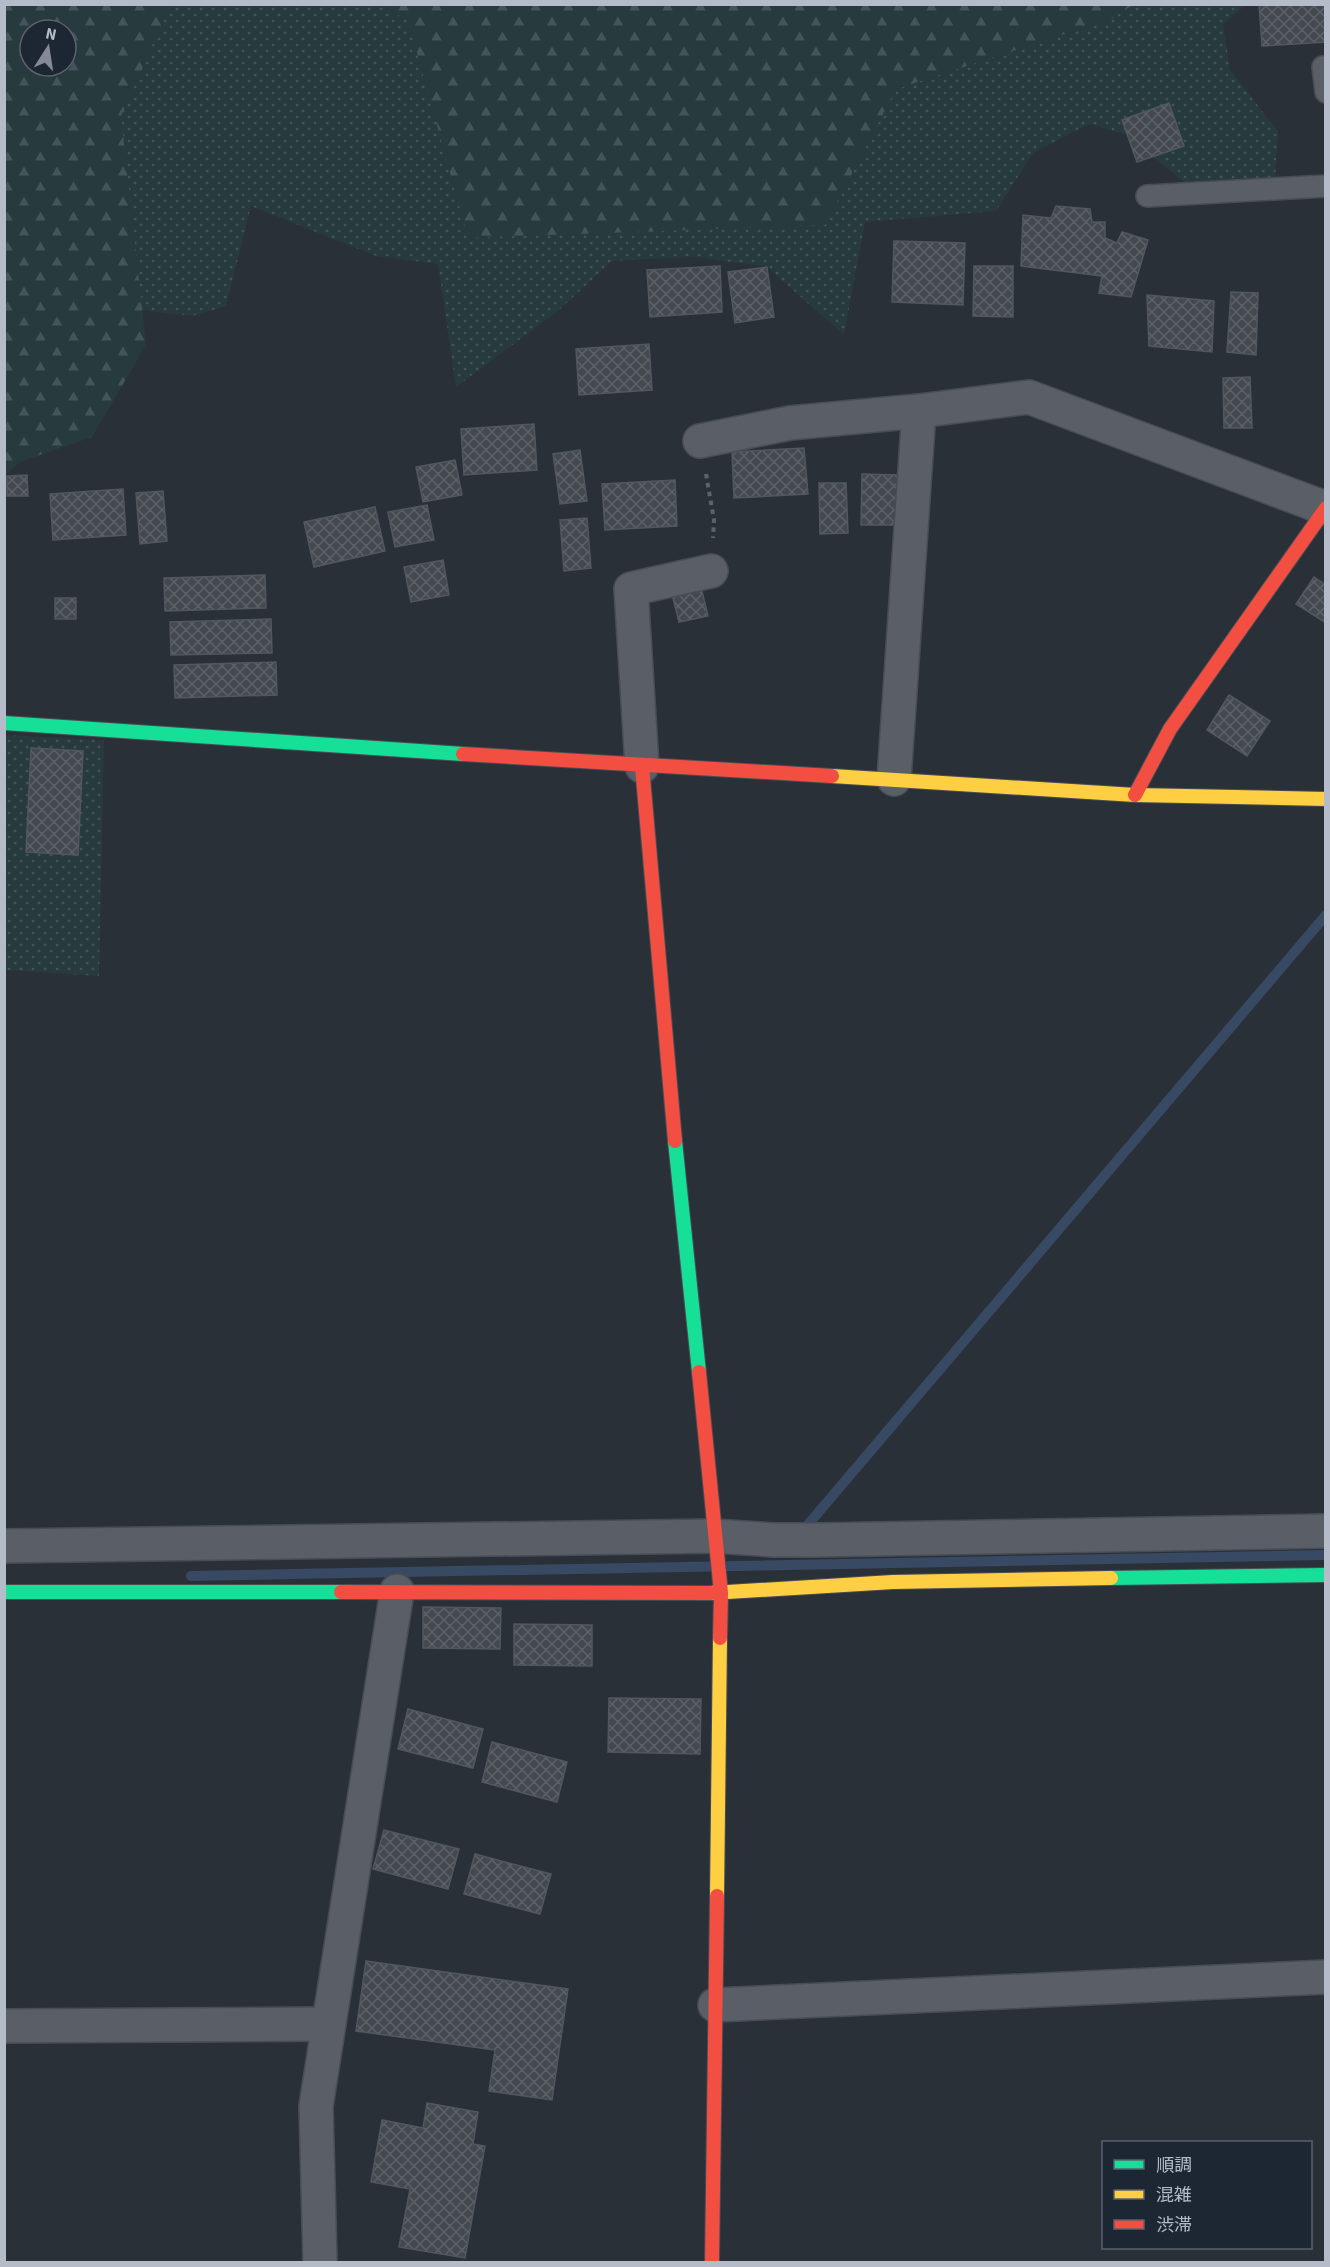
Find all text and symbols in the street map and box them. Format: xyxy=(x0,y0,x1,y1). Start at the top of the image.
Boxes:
north arrow xyxy=(18,18,78,78)
text: N xyxy=(43,22,58,46)
legend xyxy=(1102,2141,1312,2249)
text: 順調 xyxy=(1156,2153,1192,2178)
text: 混雑 xyxy=(1156,2183,1192,2208)
text: 渋滞 xyxy=(1156,2213,1192,2238)

